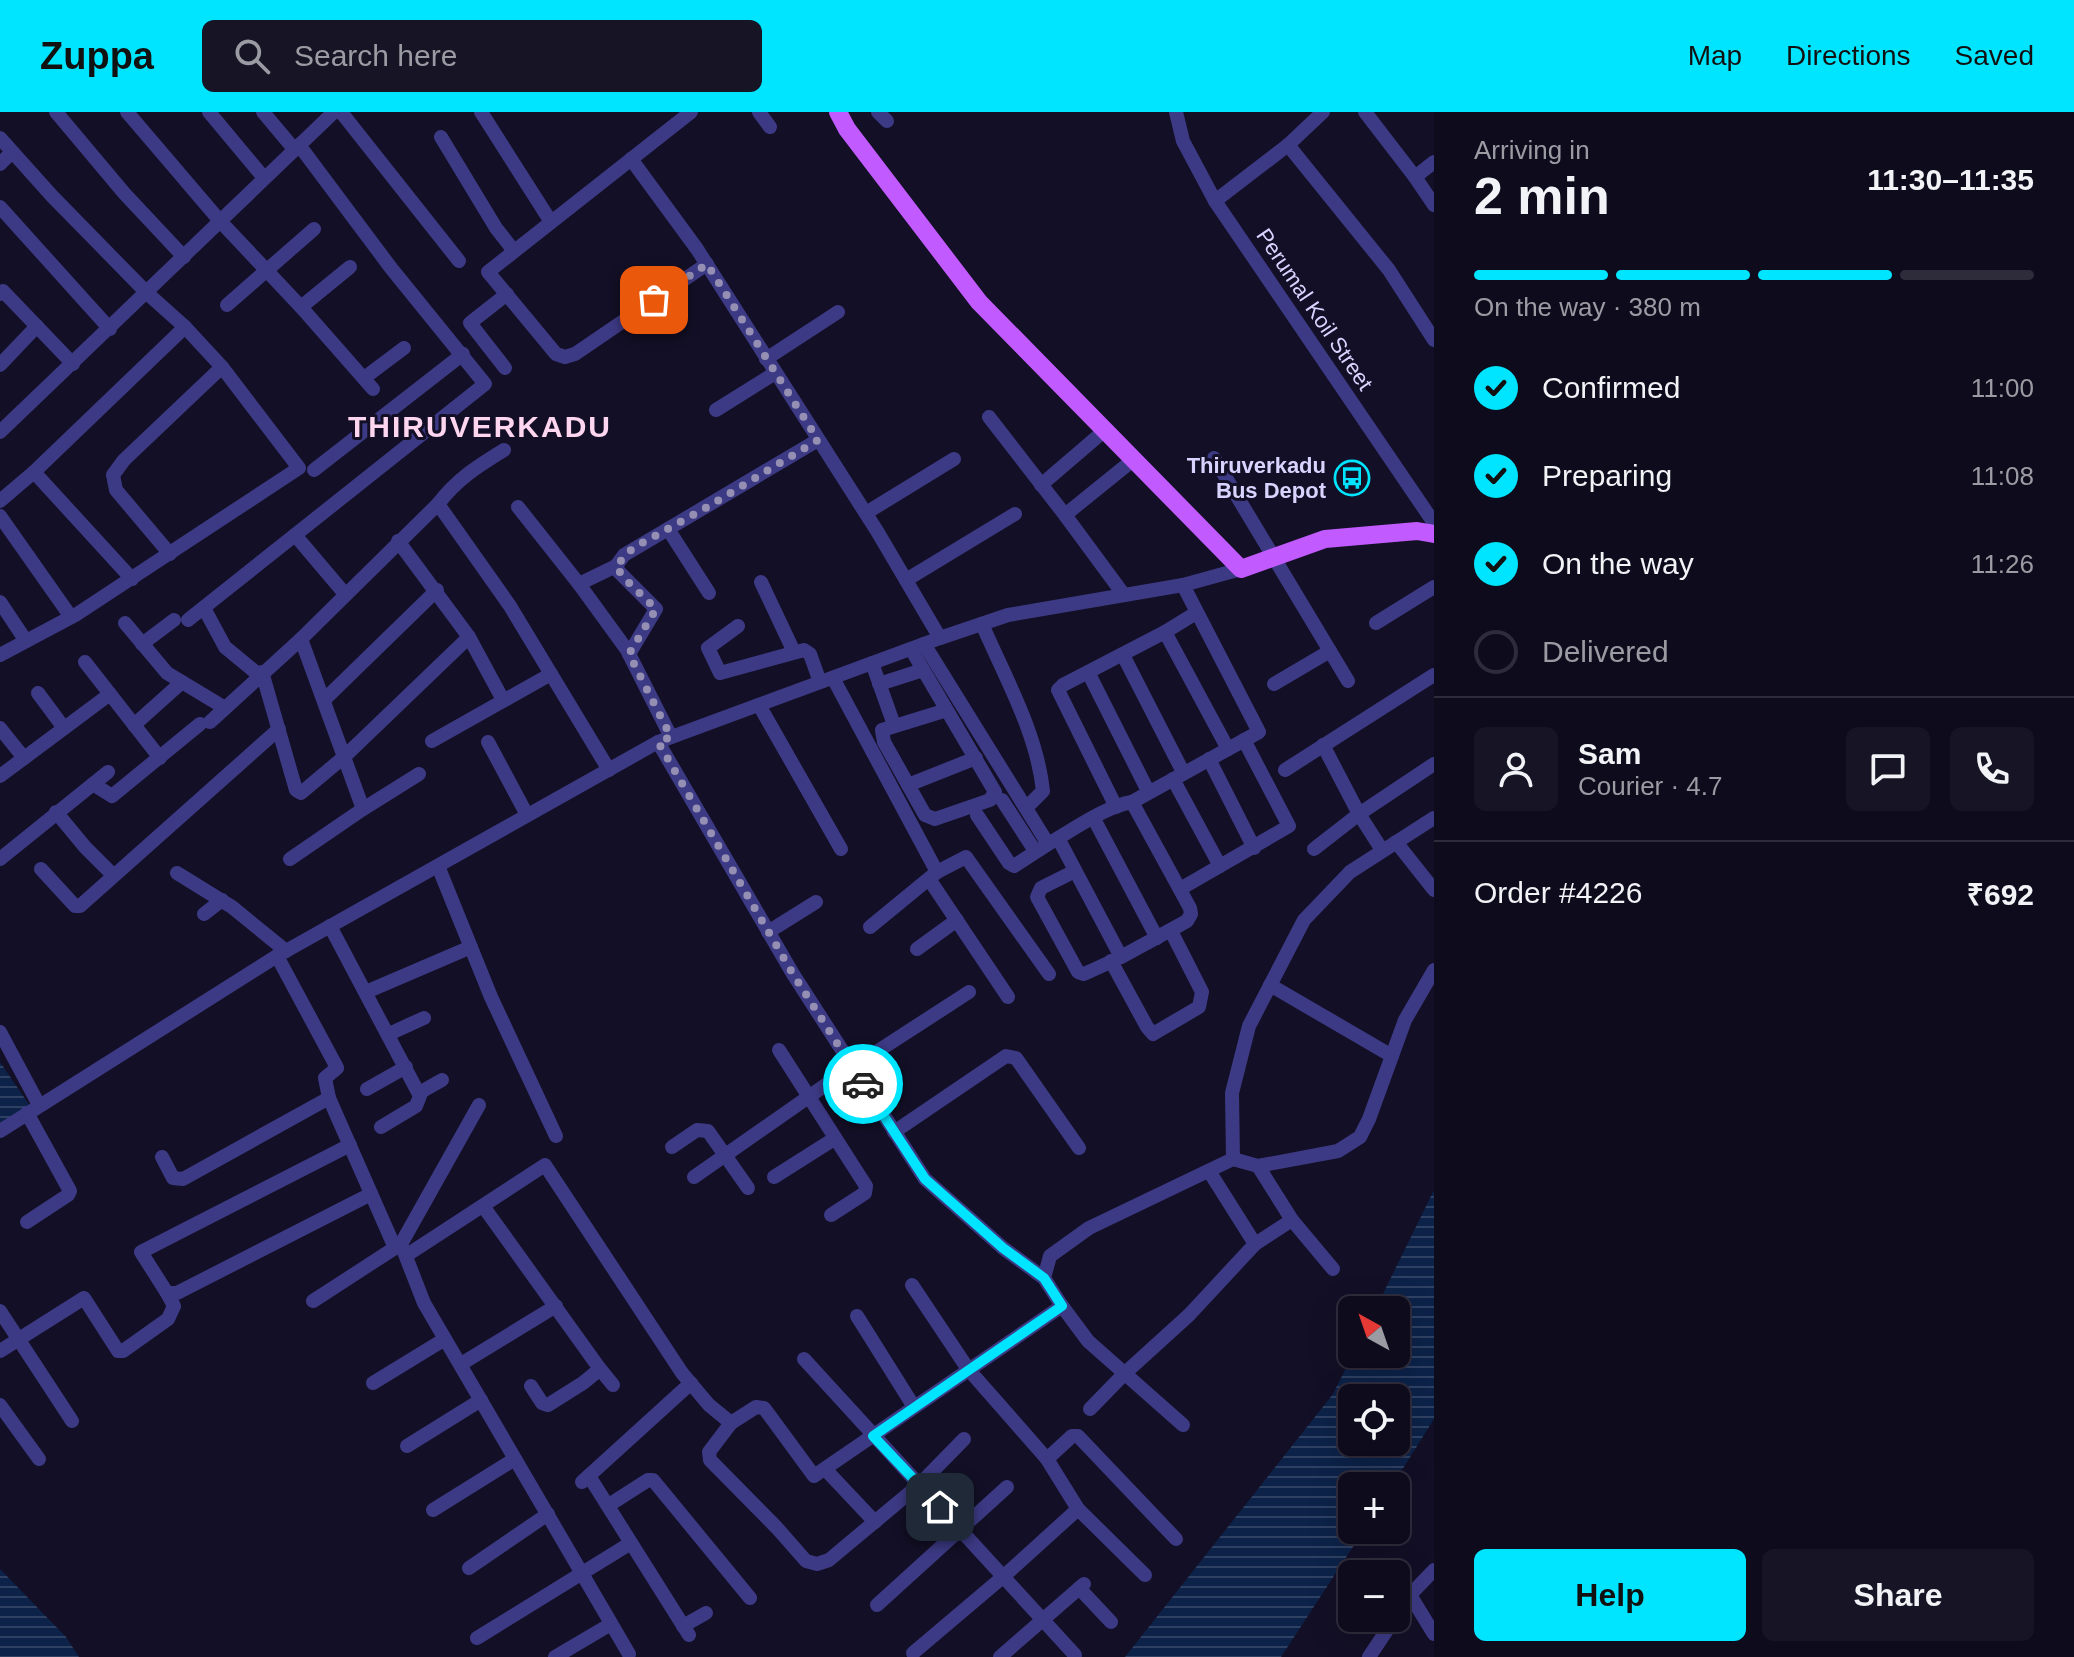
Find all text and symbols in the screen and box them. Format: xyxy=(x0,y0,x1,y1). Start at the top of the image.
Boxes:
search box xyxy=(202,20,762,92)
icon: search xyxy=(230,34,274,78)
text: Zuppa xyxy=(40,35,154,77)
text: Search here xyxy=(294,39,457,72)
text: Map xyxy=(1688,40,1742,71)
text: Directions xyxy=(1786,40,1911,71)
text: Saved xyxy=(1955,40,2034,71)
text: Arriving in xyxy=(1474,135,1590,165)
text: 11:30–11:35 xyxy=(1867,163,2034,196)
text: 2 min xyxy=(1474,167,1610,225)
street label: Perumal Koil Street xyxy=(1251,224,1378,395)
pin xyxy=(620,266,688,334)
icon: bag xyxy=(632,278,676,322)
text: On the way · 380 m xyxy=(1474,292,1701,322)
icon: check xyxy=(1474,366,1518,410)
text: Confirmed xyxy=(1542,371,1680,404)
text: 11:00 xyxy=(1971,373,2034,403)
district label: THIRUVERKADU xyxy=(348,410,612,443)
place label: Thiruverkadu Bus Depot xyxy=(1187,453,1327,503)
icon: check xyxy=(1474,454,1518,498)
bus stop icon: Thiruverkadu Bus Depot xyxy=(1333,459,1371,497)
text: Preparing xyxy=(1542,459,1672,492)
text: 11:08 xyxy=(1971,461,2034,491)
icon: check xyxy=(1474,542,1518,586)
text: On the way xyxy=(1542,547,1694,580)
text: 11:26 xyxy=(1971,549,2034,579)
text: Delivered xyxy=(1542,635,1669,668)
button: person xyxy=(1474,727,1558,811)
button: chat xyxy=(1846,727,1930,811)
button: phone xyxy=(1950,727,2034,811)
text: Sam xyxy=(1578,737,1641,770)
text: Courier · 4.7 xyxy=(1578,771,1723,801)
text: Order #4226 xyxy=(1474,876,1642,909)
text: ₹692 xyxy=(1967,878,2034,911)
courier xyxy=(823,1044,903,1124)
icon: car xyxy=(841,1062,885,1106)
north arrow xyxy=(1338,1296,1410,1368)
map controls xyxy=(1338,1296,1410,1632)
button: locate xyxy=(1338,1384,1410,1456)
button: + xyxy=(1338,1472,1410,1544)
pin xyxy=(906,1473,974,1541)
icon: home xyxy=(918,1485,962,1529)
button: Help xyxy=(1474,1549,1746,1641)
button: Share xyxy=(1762,1549,2034,1641)
button: − xyxy=(1338,1560,1410,1632)

